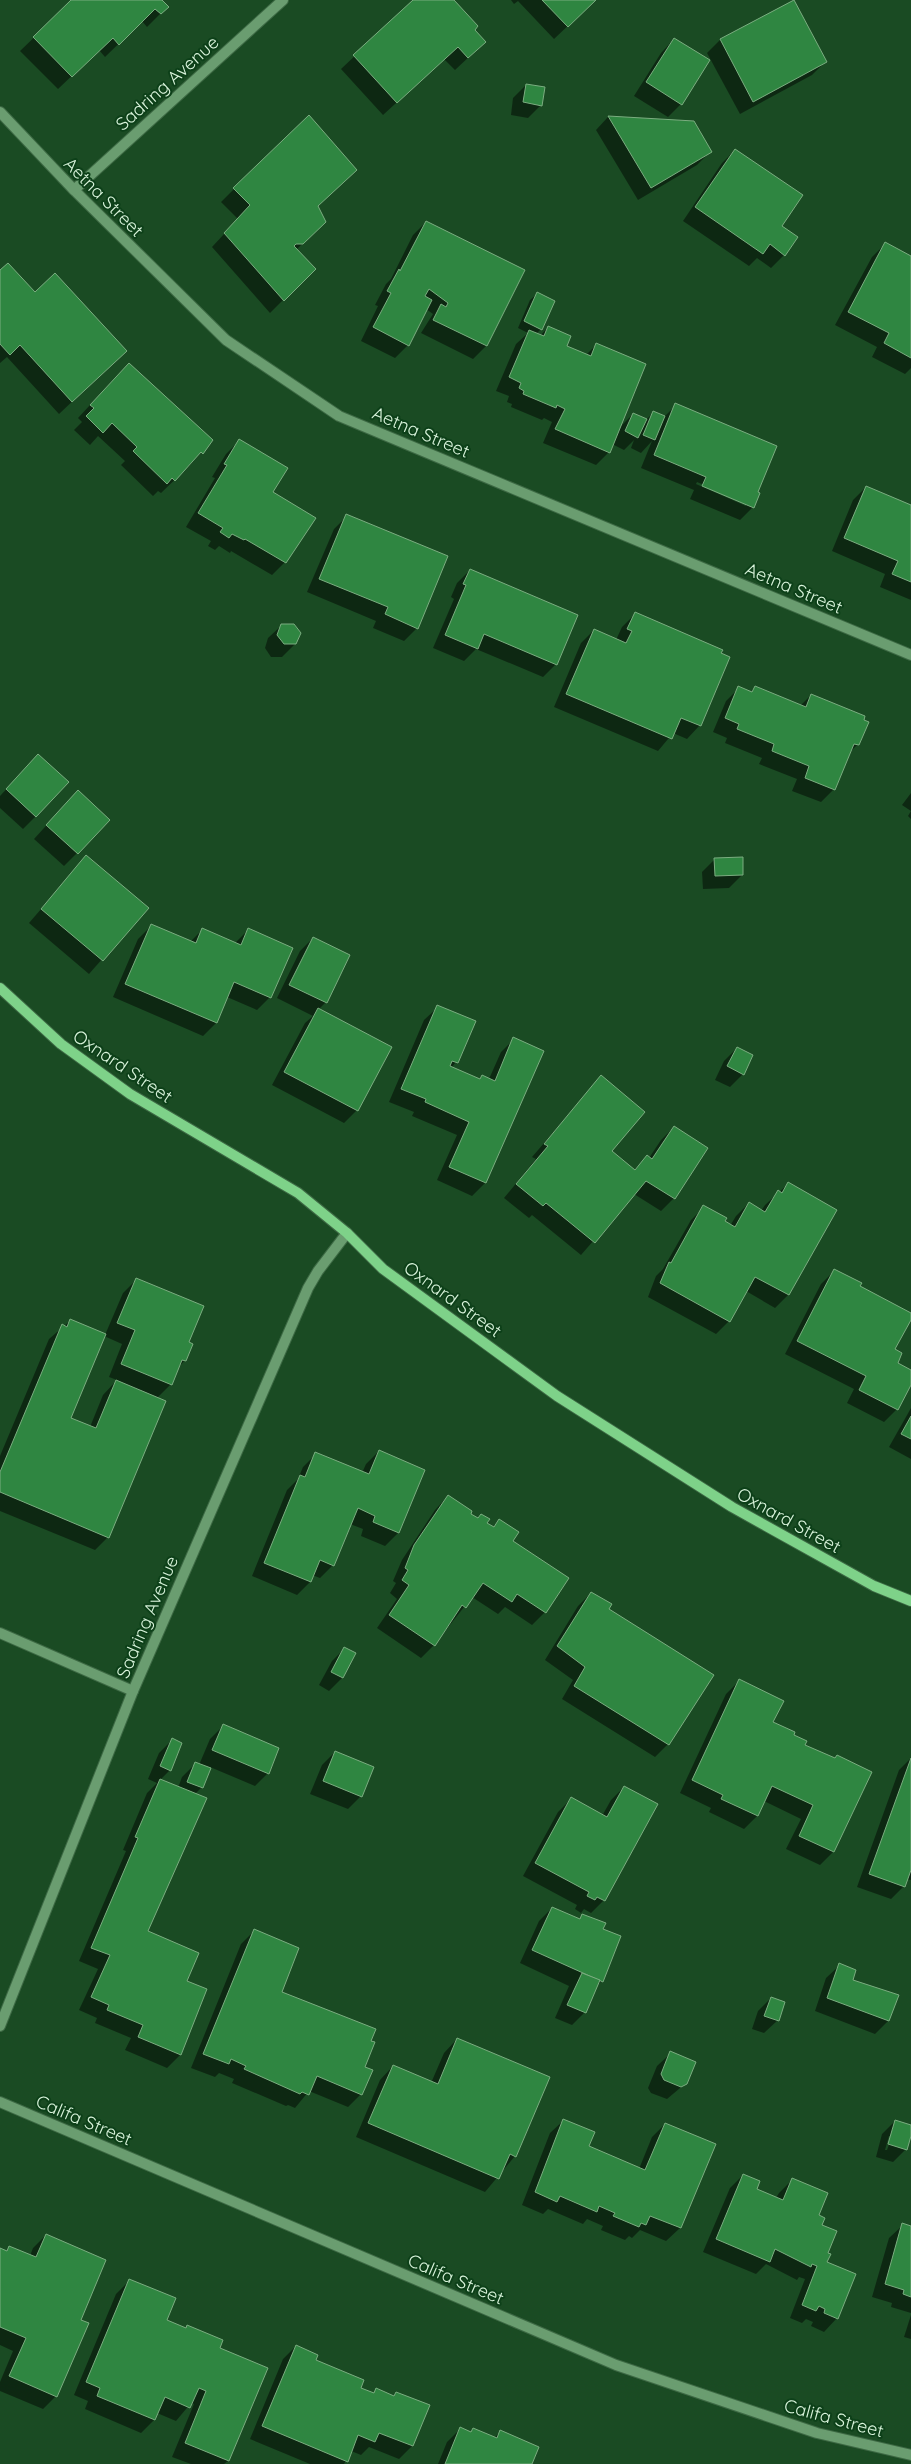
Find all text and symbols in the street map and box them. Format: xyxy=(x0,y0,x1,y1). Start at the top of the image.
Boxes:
street label: Sadring Avenue xyxy=(111,31,223,135)
street label: Aetna Street xyxy=(59,152,149,242)
street label: Aetna Street xyxy=(369,401,473,463)
street label: Aetna Street xyxy=(742,557,846,619)
street label: Oxnard Street xyxy=(69,1024,177,1108)
street label: Oxnard Street xyxy=(400,1256,506,1342)
street label: Oxnard Street xyxy=(733,1482,845,1558)
street label: Sadring Avenue xyxy=(111,1552,183,1682)
street label: Califa Street xyxy=(32,2089,136,2151)
street label: Califa Street xyxy=(404,2248,508,2310)
street label: Califa Street xyxy=(782,2394,886,2442)

